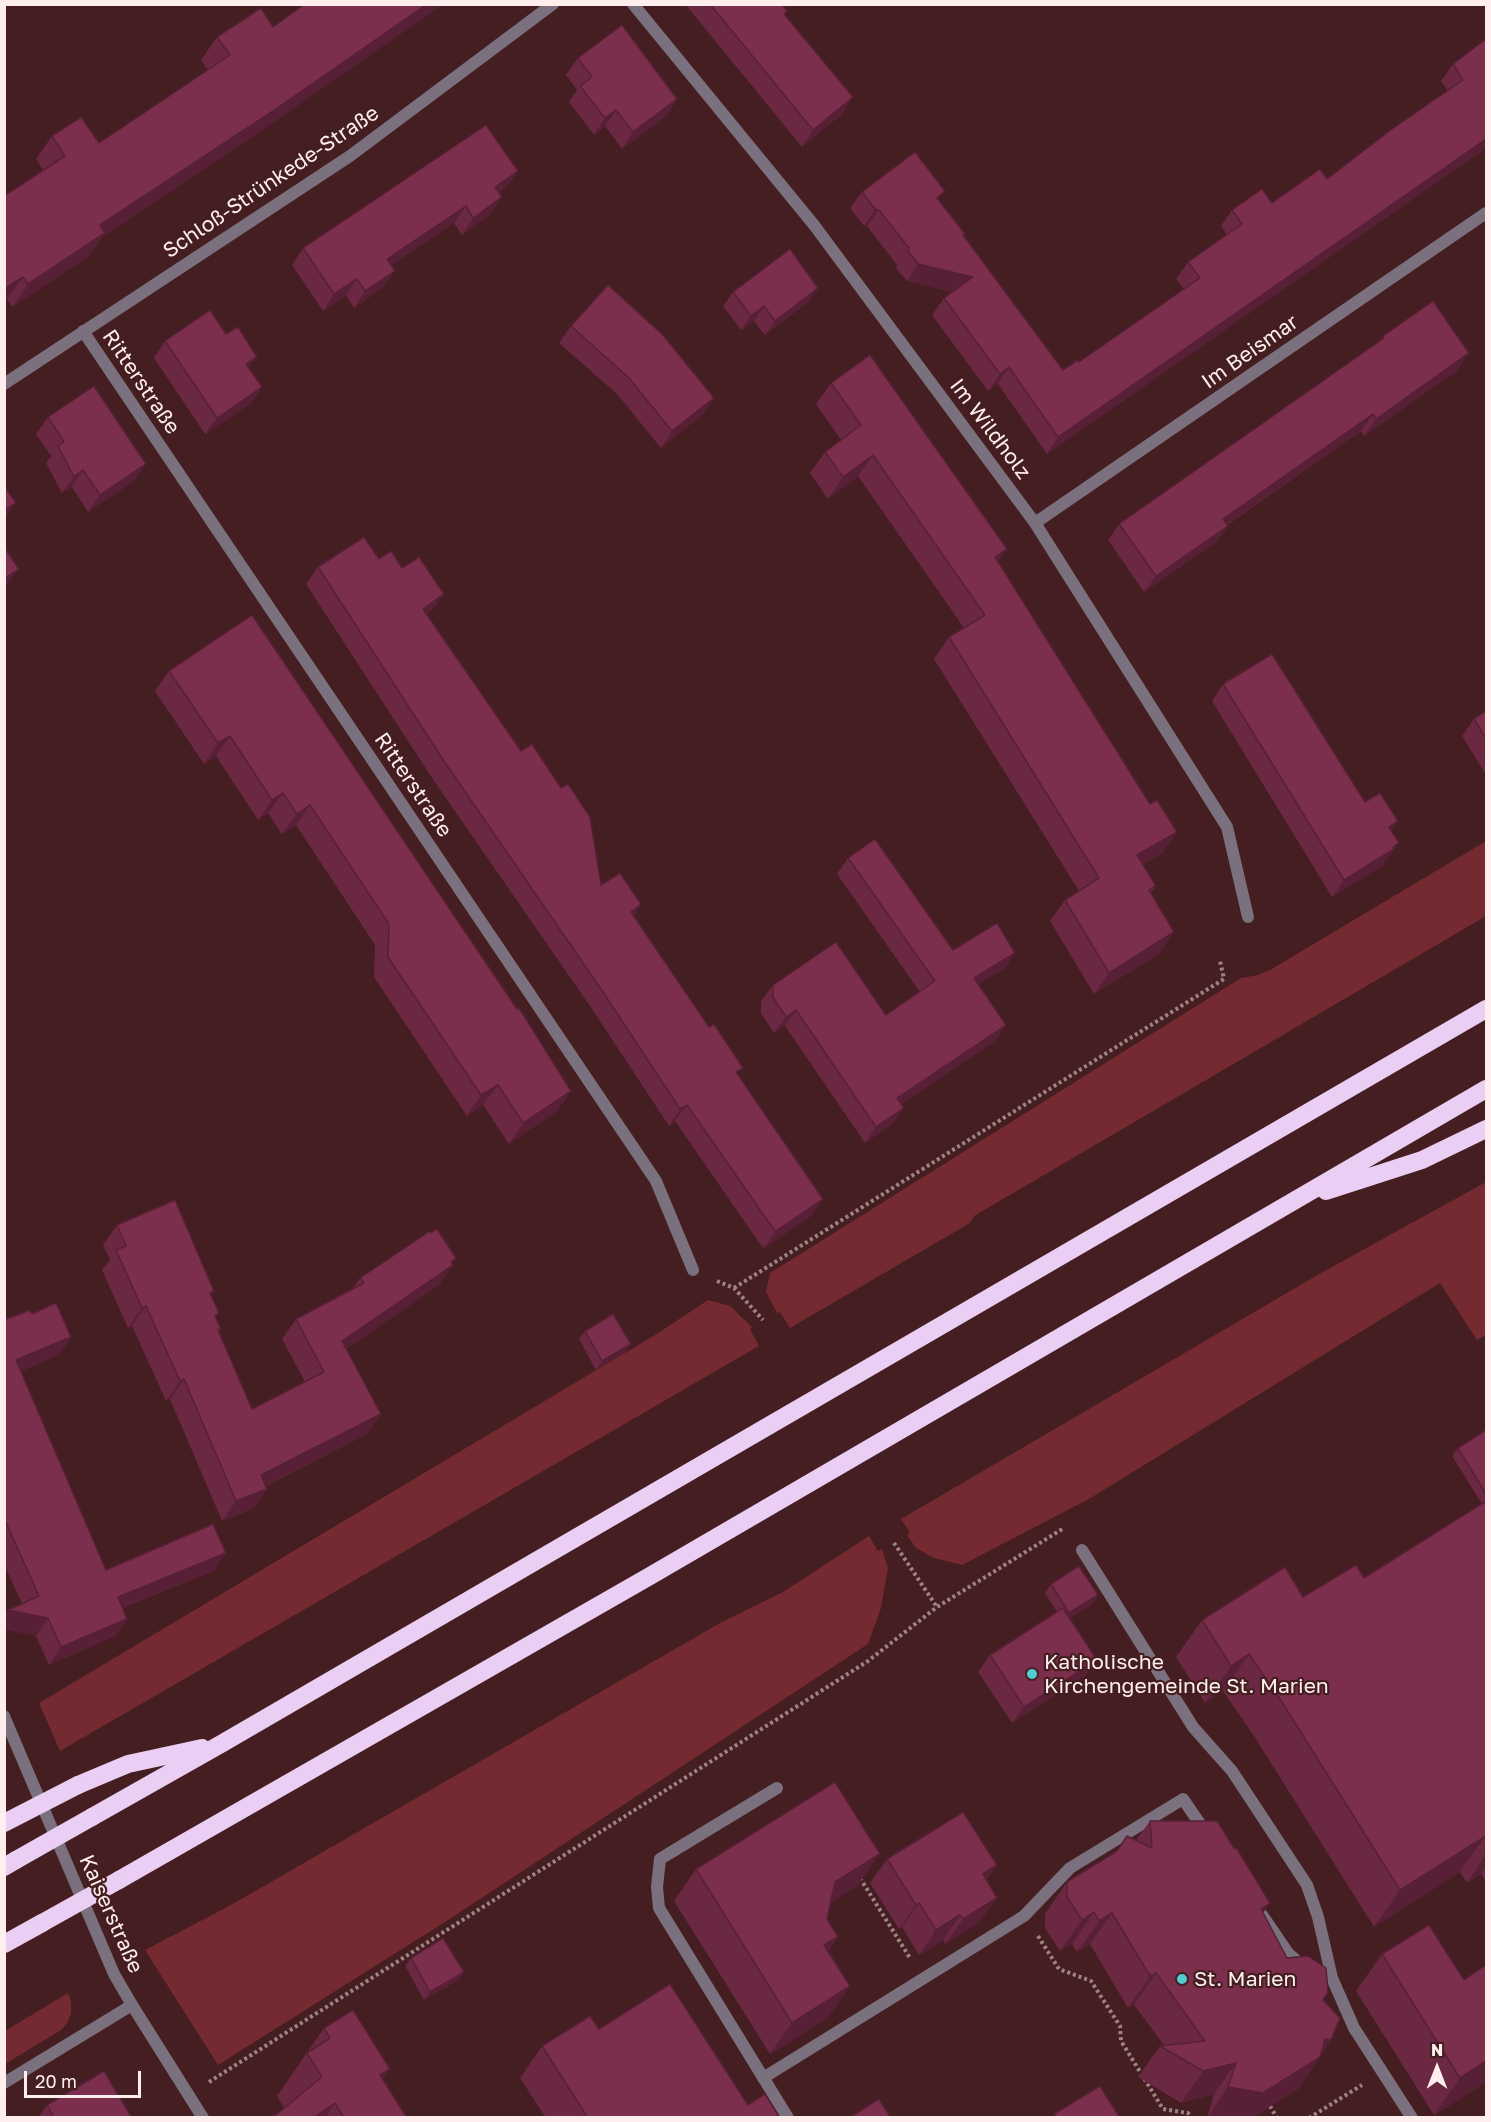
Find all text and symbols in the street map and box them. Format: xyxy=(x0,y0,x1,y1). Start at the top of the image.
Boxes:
street label: Schloß-Strünkede-Straße xyxy=(158,100,384,264)
street label: Im Beismar xyxy=(1197,310,1303,394)
street label: Ritterstraße xyxy=(97,325,185,439)
street label: Im Wildholz xyxy=(944,374,1036,484)
street label: Ritterstraße xyxy=(369,728,457,842)
place label: Katholische Kirchengemeinde St. Marien xyxy=(1044,1649,1329,1699)
marker: Katholische Kirchengemeinde St. Marien xyxy=(1025,1667,1039,1681)
street label: Kaiserstraße xyxy=(74,1851,148,1977)
place label: St. Marien xyxy=(1194,1966,1296,1992)
marker: St. Marien xyxy=(1175,1972,1189,1986)
north arrow xyxy=(1407,2038,1467,2098)
text: N xyxy=(1431,2040,1443,2060)
scale bar xyxy=(27,2059,144,2097)
text: 20 m xyxy=(35,2070,77,2092)

